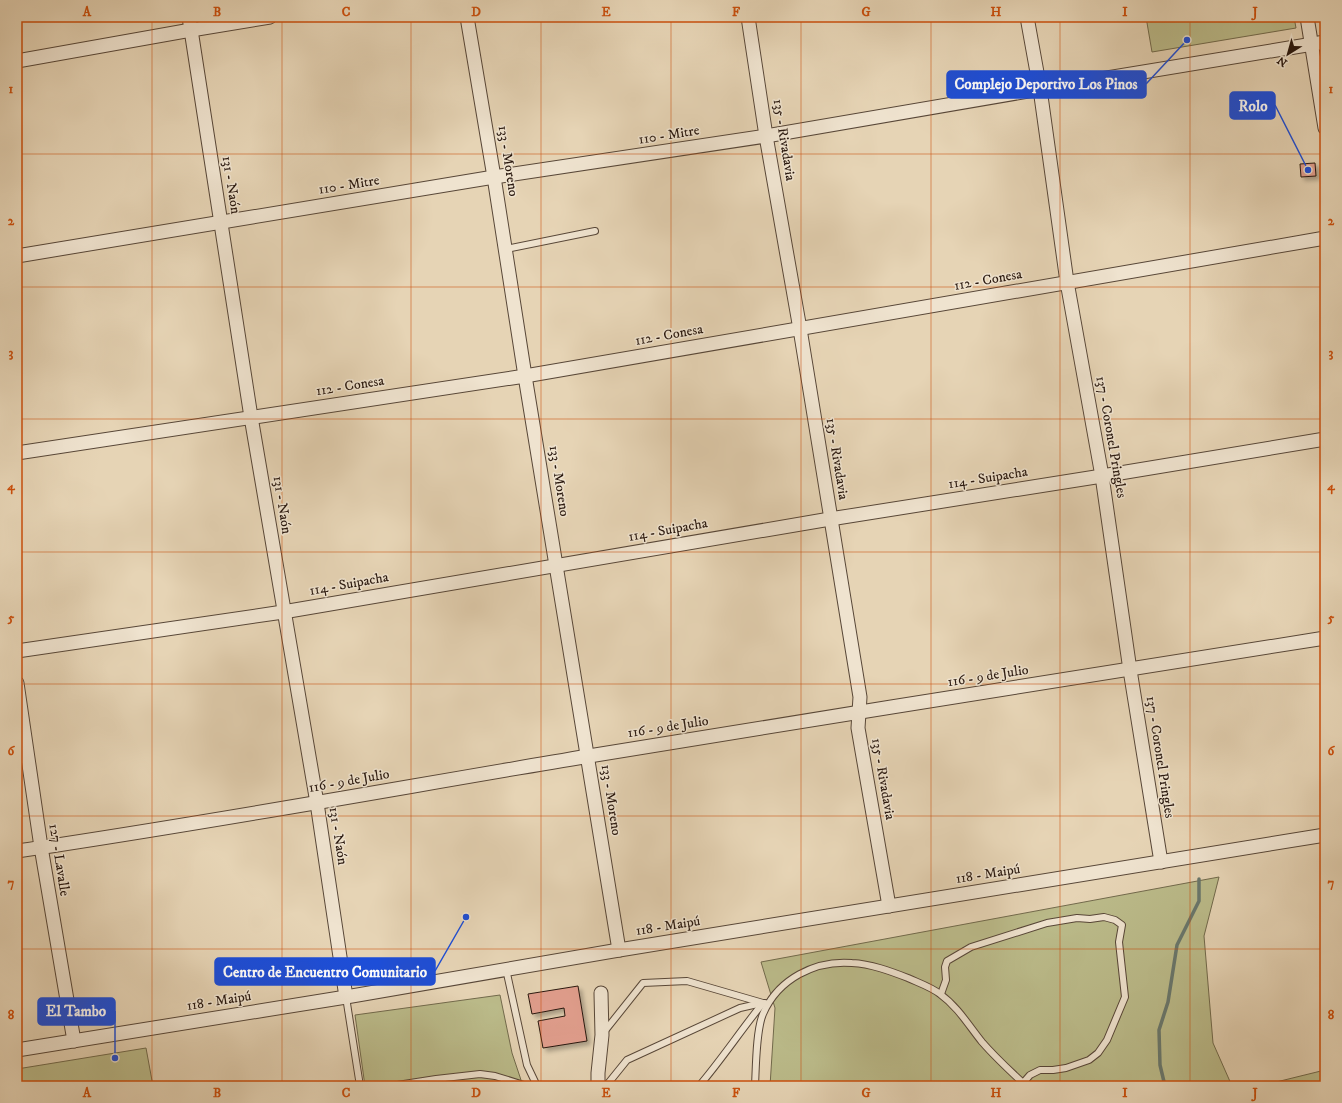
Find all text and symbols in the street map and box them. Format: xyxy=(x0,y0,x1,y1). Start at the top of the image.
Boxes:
text: A xyxy=(82,4,92,20)
text: B xyxy=(213,4,221,20)
text: C xyxy=(342,4,351,20)
text: D xyxy=(471,4,481,20)
text: E xyxy=(601,4,611,20)
text: F xyxy=(732,4,741,20)
text: G xyxy=(861,4,871,20)
text: H xyxy=(991,4,1002,20)
text: I xyxy=(1122,4,1128,20)
text: J xyxy=(1250,4,1258,21)
north arrow xyxy=(1268,34,1308,74)
text: N xyxy=(1275,53,1290,69)
callout: Complejo Deportivo Los Pinos xyxy=(947,71,1146,98)
text: Complejo Deportivo Los Pinos xyxy=(954,75,1138,94)
text: 1 xyxy=(9,81,14,97)
text: 1 xyxy=(1329,81,1334,97)
callout: Rolo xyxy=(1230,92,1275,119)
text: Rolo xyxy=(1239,97,1268,116)
street label: 135 - Rivadavia xyxy=(769,98,799,182)
street label: 110 - Mitre xyxy=(637,121,701,149)
street label: 133 - Moreno xyxy=(494,124,523,198)
street label: 131 - Naón xyxy=(218,155,245,216)
street label: 110 - Mitre xyxy=(317,171,381,199)
text: 2 xyxy=(8,213,15,229)
text: 2 xyxy=(1328,213,1335,229)
street label: 112 - Conesa xyxy=(953,265,1023,295)
street label: 112 - Conesa xyxy=(634,320,704,350)
text: 3 xyxy=(9,345,14,361)
text: 3 xyxy=(1329,345,1334,361)
street label: 112 - Conesa xyxy=(315,372,385,400)
street label: 137 - Coronel Pringles xyxy=(1091,375,1131,500)
street label: 135 - Rivadavia xyxy=(822,417,852,501)
street label: 133 - Moreno xyxy=(545,444,574,518)
street label: 114 - Suipacha xyxy=(947,463,1029,493)
street label: 131 - Naón xyxy=(269,475,296,536)
text: 4 xyxy=(6,478,15,495)
text: 4 xyxy=(1326,478,1335,495)
street label: 114 - Suipacha xyxy=(627,514,709,546)
street label: 114 - Suipacha xyxy=(308,568,390,600)
text: 5 xyxy=(7,610,15,626)
text: 5 xyxy=(1327,610,1335,626)
street label: 116 - 9 de Julio xyxy=(946,661,1030,691)
street label: 137 - Coronel Pringles xyxy=(1141,695,1179,820)
street label: 116 - 9 de Julio xyxy=(626,712,710,742)
street label: 135 - Rivadavia xyxy=(867,737,899,821)
text: 6 xyxy=(8,743,16,759)
text: 6 xyxy=(1328,743,1336,759)
street label: 133 - Moreno xyxy=(597,763,626,837)
street label: 116 - 9 de Julio xyxy=(307,765,391,797)
street label: 131 - Naón xyxy=(325,806,352,867)
street label: 127 - Lavalle xyxy=(44,823,74,898)
street label: 118 - Maipú xyxy=(954,860,1022,888)
text: 7 xyxy=(8,875,15,891)
text: 7 xyxy=(1328,875,1335,891)
street label: 118 - Maipú xyxy=(634,912,702,940)
callout: Centro de Encuentro Comunitario xyxy=(215,958,435,985)
text: Centro de Encuentro Comunitario xyxy=(223,963,428,982)
street label: 118 - Maipú xyxy=(185,987,253,1015)
callout: El Tambo xyxy=(38,998,115,1025)
text: El Tambo xyxy=(46,1002,107,1021)
text: 8 xyxy=(8,1007,15,1023)
text: 8 xyxy=(1328,1007,1335,1023)
text: A xyxy=(82,1085,92,1101)
text: B xyxy=(213,1085,221,1101)
text: C xyxy=(342,1085,351,1101)
text: D xyxy=(471,1085,481,1101)
text: E xyxy=(601,1085,611,1101)
text: F xyxy=(732,1085,741,1101)
text: G xyxy=(861,1085,871,1101)
text: H xyxy=(991,1085,1002,1101)
text: I xyxy=(1122,1085,1128,1101)
text: J xyxy=(1250,1085,1258,1102)

